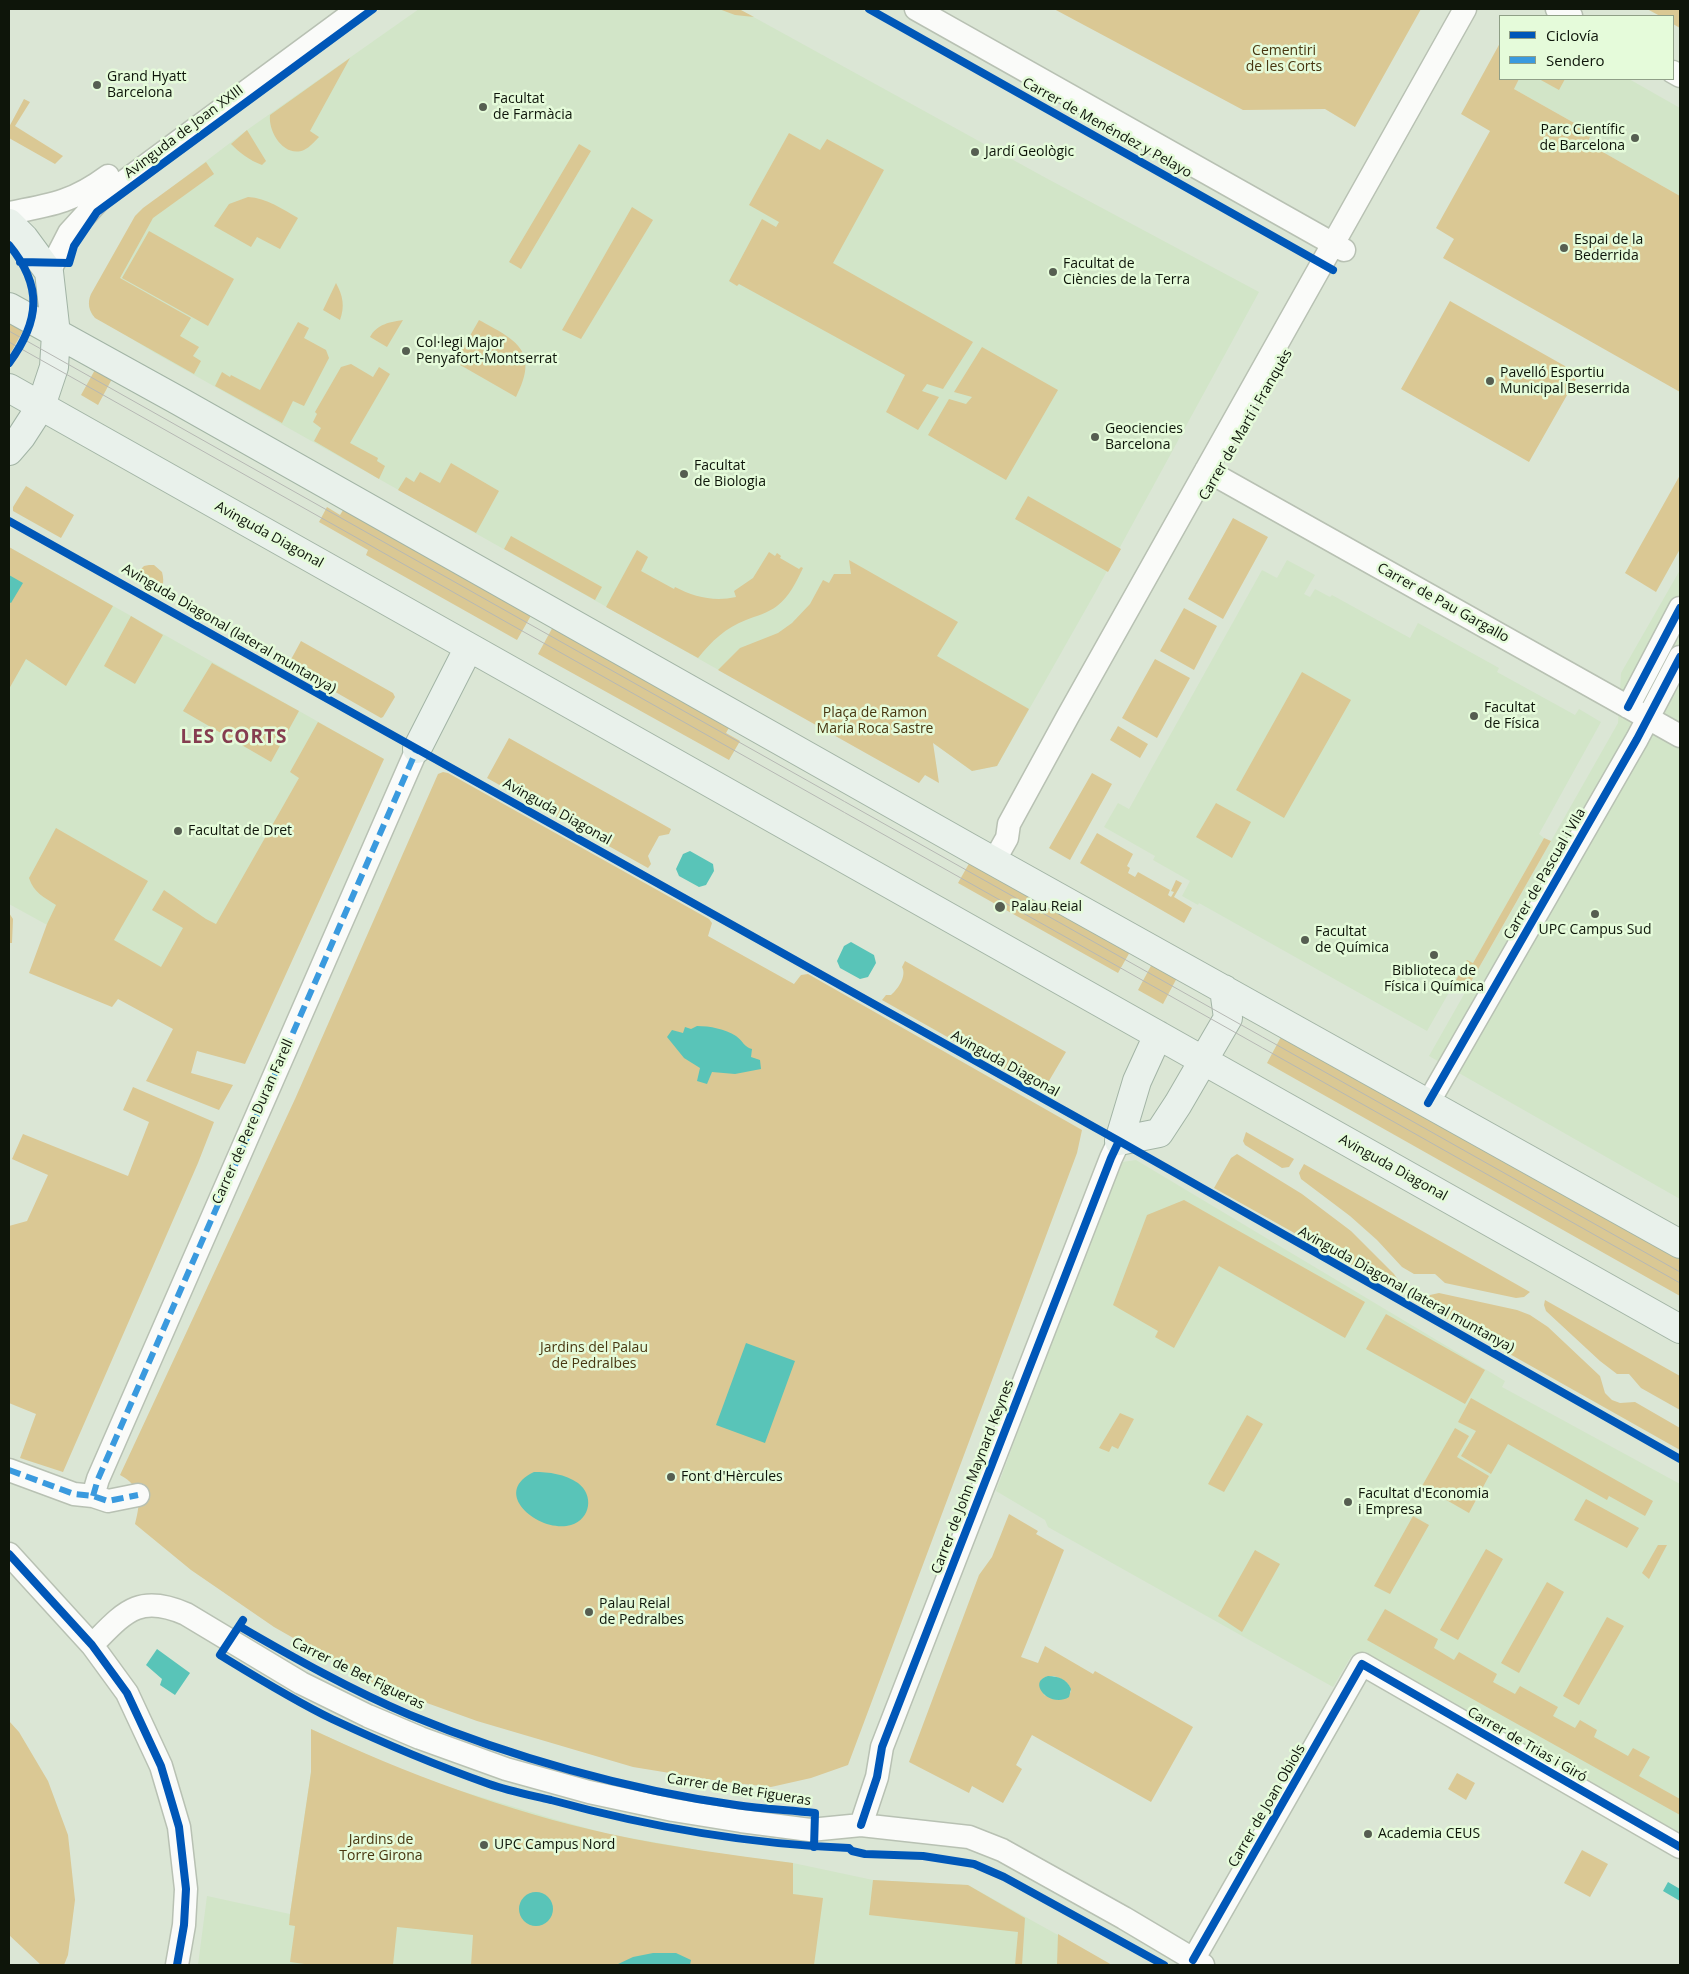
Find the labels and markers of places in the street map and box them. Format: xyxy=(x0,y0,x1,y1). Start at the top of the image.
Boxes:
place label: Grand Hyatt Barcelona xyxy=(107,69,187,102)
marker: Grand Hyatt Barcelona xyxy=(91,79,103,91)
place label: Facultat de Farmàcia xyxy=(493,91,573,124)
marker: Facultat de Farmàcia xyxy=(477,101,489,113)
place label: Parc Científic de Barcelona xyxy=(1540,122,1625,154)
marker: Parc Científic de Barcelona xyxy=(1629,132,1641,144)
place label: Jardí Geològic xyxy=(985,144,1074,160)
marker: Jardí Geològic xyxy=(969,146,981,158)
place label: Espai de la Bederrida xyxy=(1574,232,1643,264)
marker: Espai de la Bederrida xyxy=(1558,242,1570,254)
place label: Facultat de Ciències de la Terra xyxy=(1063,256,1190,288)
marker: Facultat de Ciències de la Terra xyxy=(1047,266,1059,278)
place label: Col·legi Major Penyafort-Montserrat xyxy=(416,335,557,368)
marker: Col·legi Major Penyafort-Montserrat xyxy=(400,345,412,357)
place label: Pavelló Esportiu Municipal Beserrida xyxy=(1500,365,1630,398)
marker: Pavelló Esportiu Municipal Beserrida xyxy=(1484,375,1496,387)
place label: Geociencies Barcelona xyxy=(1105,421,1183,454)
marker: Geociencies Barcelona xyxy=(1089,431,1101,443)
place label: Facultat de Biologia xyxy=(694,458,766,491)
marker: Facultat de Biologia xyxy=(678,468,690,480)
place label: Facultat de Física xyxy=(1484,700,1540,732)
marker: Facultat de Física xyxy=(1468,710,1480,722)
place label: Facultat de Dret xyxy=(188,823,292,839)
marker: Facultat de Dret xyxy=(172,825,184,837)
place label: Palau Reial xyxy=(1011,899,1082,915)
marker: Palau Reial xyxy=(993,900,1007,914)
marker: UPC Campus Sud xyxy=(1589,908,1601,920)
place label: UPC Campus Sud xyxy=(1539,922,1651,938)
place label: Facultat de Química xyxy=(1315,924,1389,956)
marker: Facultat de Química xyxy=(1299,934,1311,946)
marker: Biblioteca de Física i Química xyxy=(1428,949,1440,961)
place label: Biblioteca de Física i Química xyxy=(1384,963,1484,996)
place label: Font d'Hèrcules xyxy=(681,1469,783,1485)
marker: Font d'Hèrcules xyxy=(665,1471,677,1483)
place label: Facultat d'Economia i Empresa xyxy=(1358,1486,1489,1518)
marker: Facultat d'Economia i Empresa xyxy=(1342,1496,1354,1508)
place label: Palau Reial de Pedralbes xyxy=(599,1596,684,1628)
marker: Palau Reial de Pedralbes xyxy=(583,1606,595,1618)
place label: Academia CEUS xyxy=(1378,1826,1480,1842)
marker: Academia CEUS xyxy=(1362,1828,1374,1840)
place label: UPC Campus Nord xyxy=(494,1837,615,1853)
marker: UPC Campus Nord xyxy=(478,1839,490,1851)

